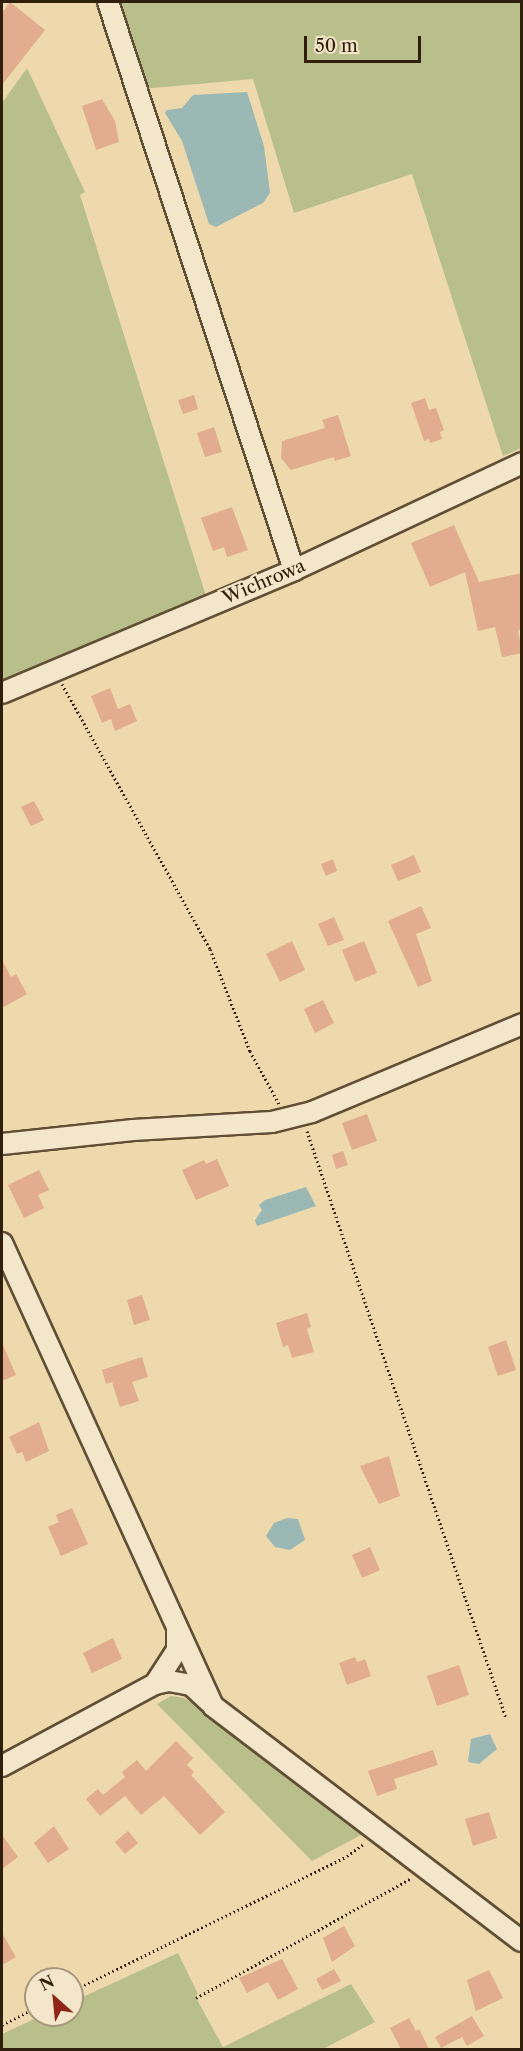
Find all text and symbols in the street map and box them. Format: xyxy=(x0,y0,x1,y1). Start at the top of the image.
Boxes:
scale bar xyxy=(307,24,424,62)
text: 50 m xyxy=(315,35,358,57)
street label: Wichrowa xyxy=(219,555,309,609)
north arrow xyxy=(24,1967,84,2027)
text: N xyxy=(36,1971,57,1995)

